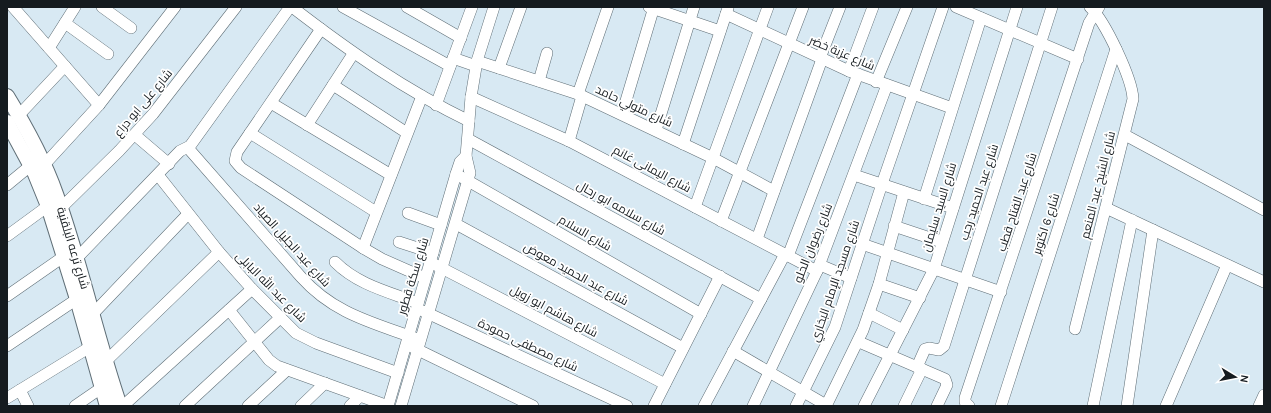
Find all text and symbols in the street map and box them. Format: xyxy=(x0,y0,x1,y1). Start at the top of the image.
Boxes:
street label: شارع عزبة خضر xyxy=(806,33,877,74)
street label: شارع على ابو دراع xyxy=(111,66,176,140)
street label: شارع متولي حامد xyxy=(592,82,675,133)
street label: شارع الشيخ عبد المنعم xyxy=(1078,130,1119,241)
street label: شارع عبد الحميد رجب xyxy=(957,142,1002,242)
street label: شارع اليمانى غانم xyxy=(610,143,693,196)
street label: شارع عبد الفتاح قطب xyxy=(994,151,1041,254)
street label: شارع السيد سليمان xyxy=(919,161,960,254)
street label: شارع سلامه ابو رحال xyxy=(574,178,668,239)
street label: شارع 6 اكتوبر xyxy=(1029,191,1063,258)
street label: شارع عبد الجليل الصياد xyxy=(250,200,333,290)
street label: شارع رضوان الحلو xyxy=(791,201,836,285)
street label: شارع ترعه البلقنية xyxy=(53,205,92,291)
street label: شارع السلام xyxy=(556,212,614,255)
street label: شارع مسجد الإمام البخاري xyxy=(808,218,865,345)
street label: شارع سكة قطور xyxy=(394,236,432,318)
street label: شارع عبد الحميد معوض xyxy=(521,239,631,309)
street label: شارع عبد الله البابلى xyxy=(232,248,310,326)
street label: شارع هاشم ابو زويل xyxy=(507,282,600,341)
street label: شارع مصطفى حمودة xyxy=(475,316,580,375)
north arrow xyxy=(1215,357,1255,397)
text: N xyxy=(1237,374,1251,384)

